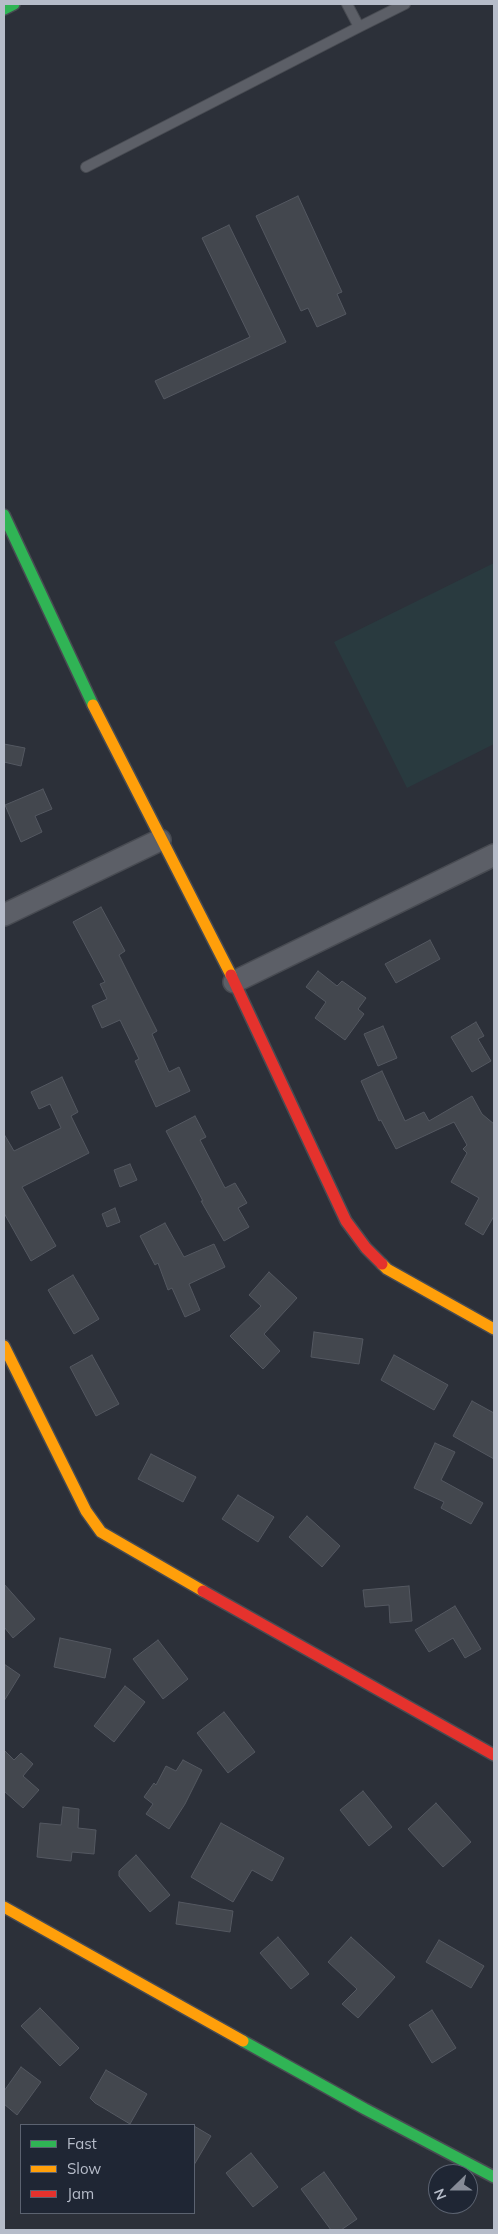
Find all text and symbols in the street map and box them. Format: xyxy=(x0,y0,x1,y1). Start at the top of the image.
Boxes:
legend xyxy=(20,2124,195,2214)
text: Fast xyxy=(67,2134,97,2153)
text: Slow xyxy=(67,2159,101,2178)
north arrow xyxy=(428,2164,478,2214)
text: Jam xyxy=(67,2184,94,2203)
text: N xyxy=(430,2186,450,2203)

